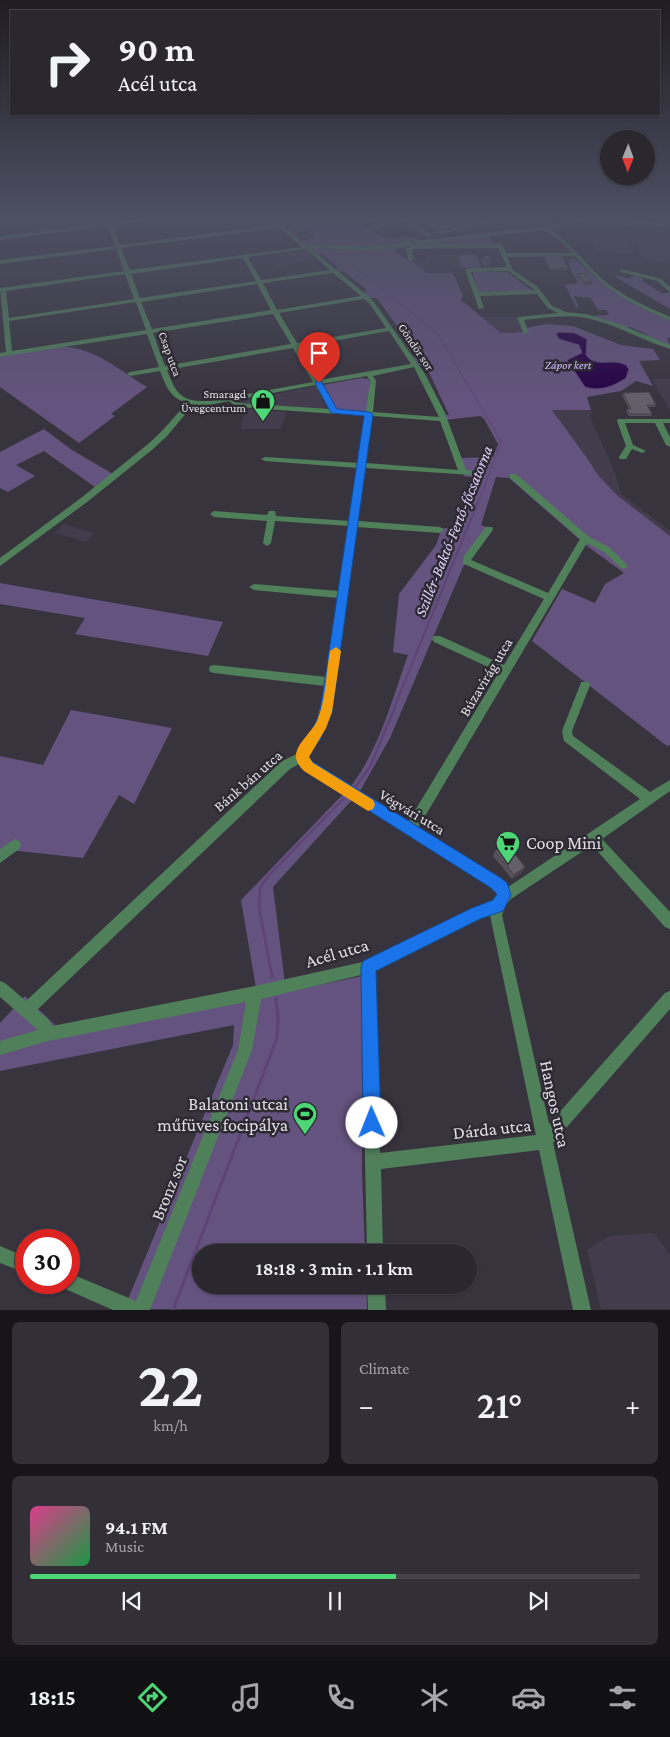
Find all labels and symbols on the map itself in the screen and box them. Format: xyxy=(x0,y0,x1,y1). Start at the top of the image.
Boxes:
north arrow xyxy=(600,130,655,185)
street label: Göndör sor xyxy=(395,321,437,374)
street label: Csap utca xyxy=(155,330,185,379)
pin xyxy=(298,332,340,383)
park label: Zápor kert xyxy=(545,358,592,372)
place label: Smaragd Üvegcentrum xyxy=(181,387,247,415)
shop icon: Smaragd Üvegcentrum xyxy=(250,388,276,422)
water label: Szillér-Baktó-Fertő-főcsatorna xyxy=(411,443,497,619)
street label: Búzavirág utca xyxy=(456,635,516,719)
street label: Bánk bán utca xyxy=(211,747,285,815)
street label: Végvári utca xyxy=(376,786,448,839)
supermarket icon: Coop Mini xyxy=(495,830,521,864)
place label: Coop Mini xyxy=(526,833,602,853)
street label: Acél utca xyxy=(303,934,371,972)
street label: Hangos utca xyxy=(536,1058,574,1150)
place label: Balatoni utcai műfüves focipálya xyxy=(157,1094,288,1135)
position arrow xyxy=(345,1096,397,1148)
sports icon: Balatoni utcai műfüves focipálya xyxy=(292,1101,318,1135)
street label: Dárda utca xyxy=(452,1115,532,1143)
street label: Bronz sor xyxy=(147,1152,191,1223)
speed limit sign: 30 xyxy=(15,1229,80,1294)

